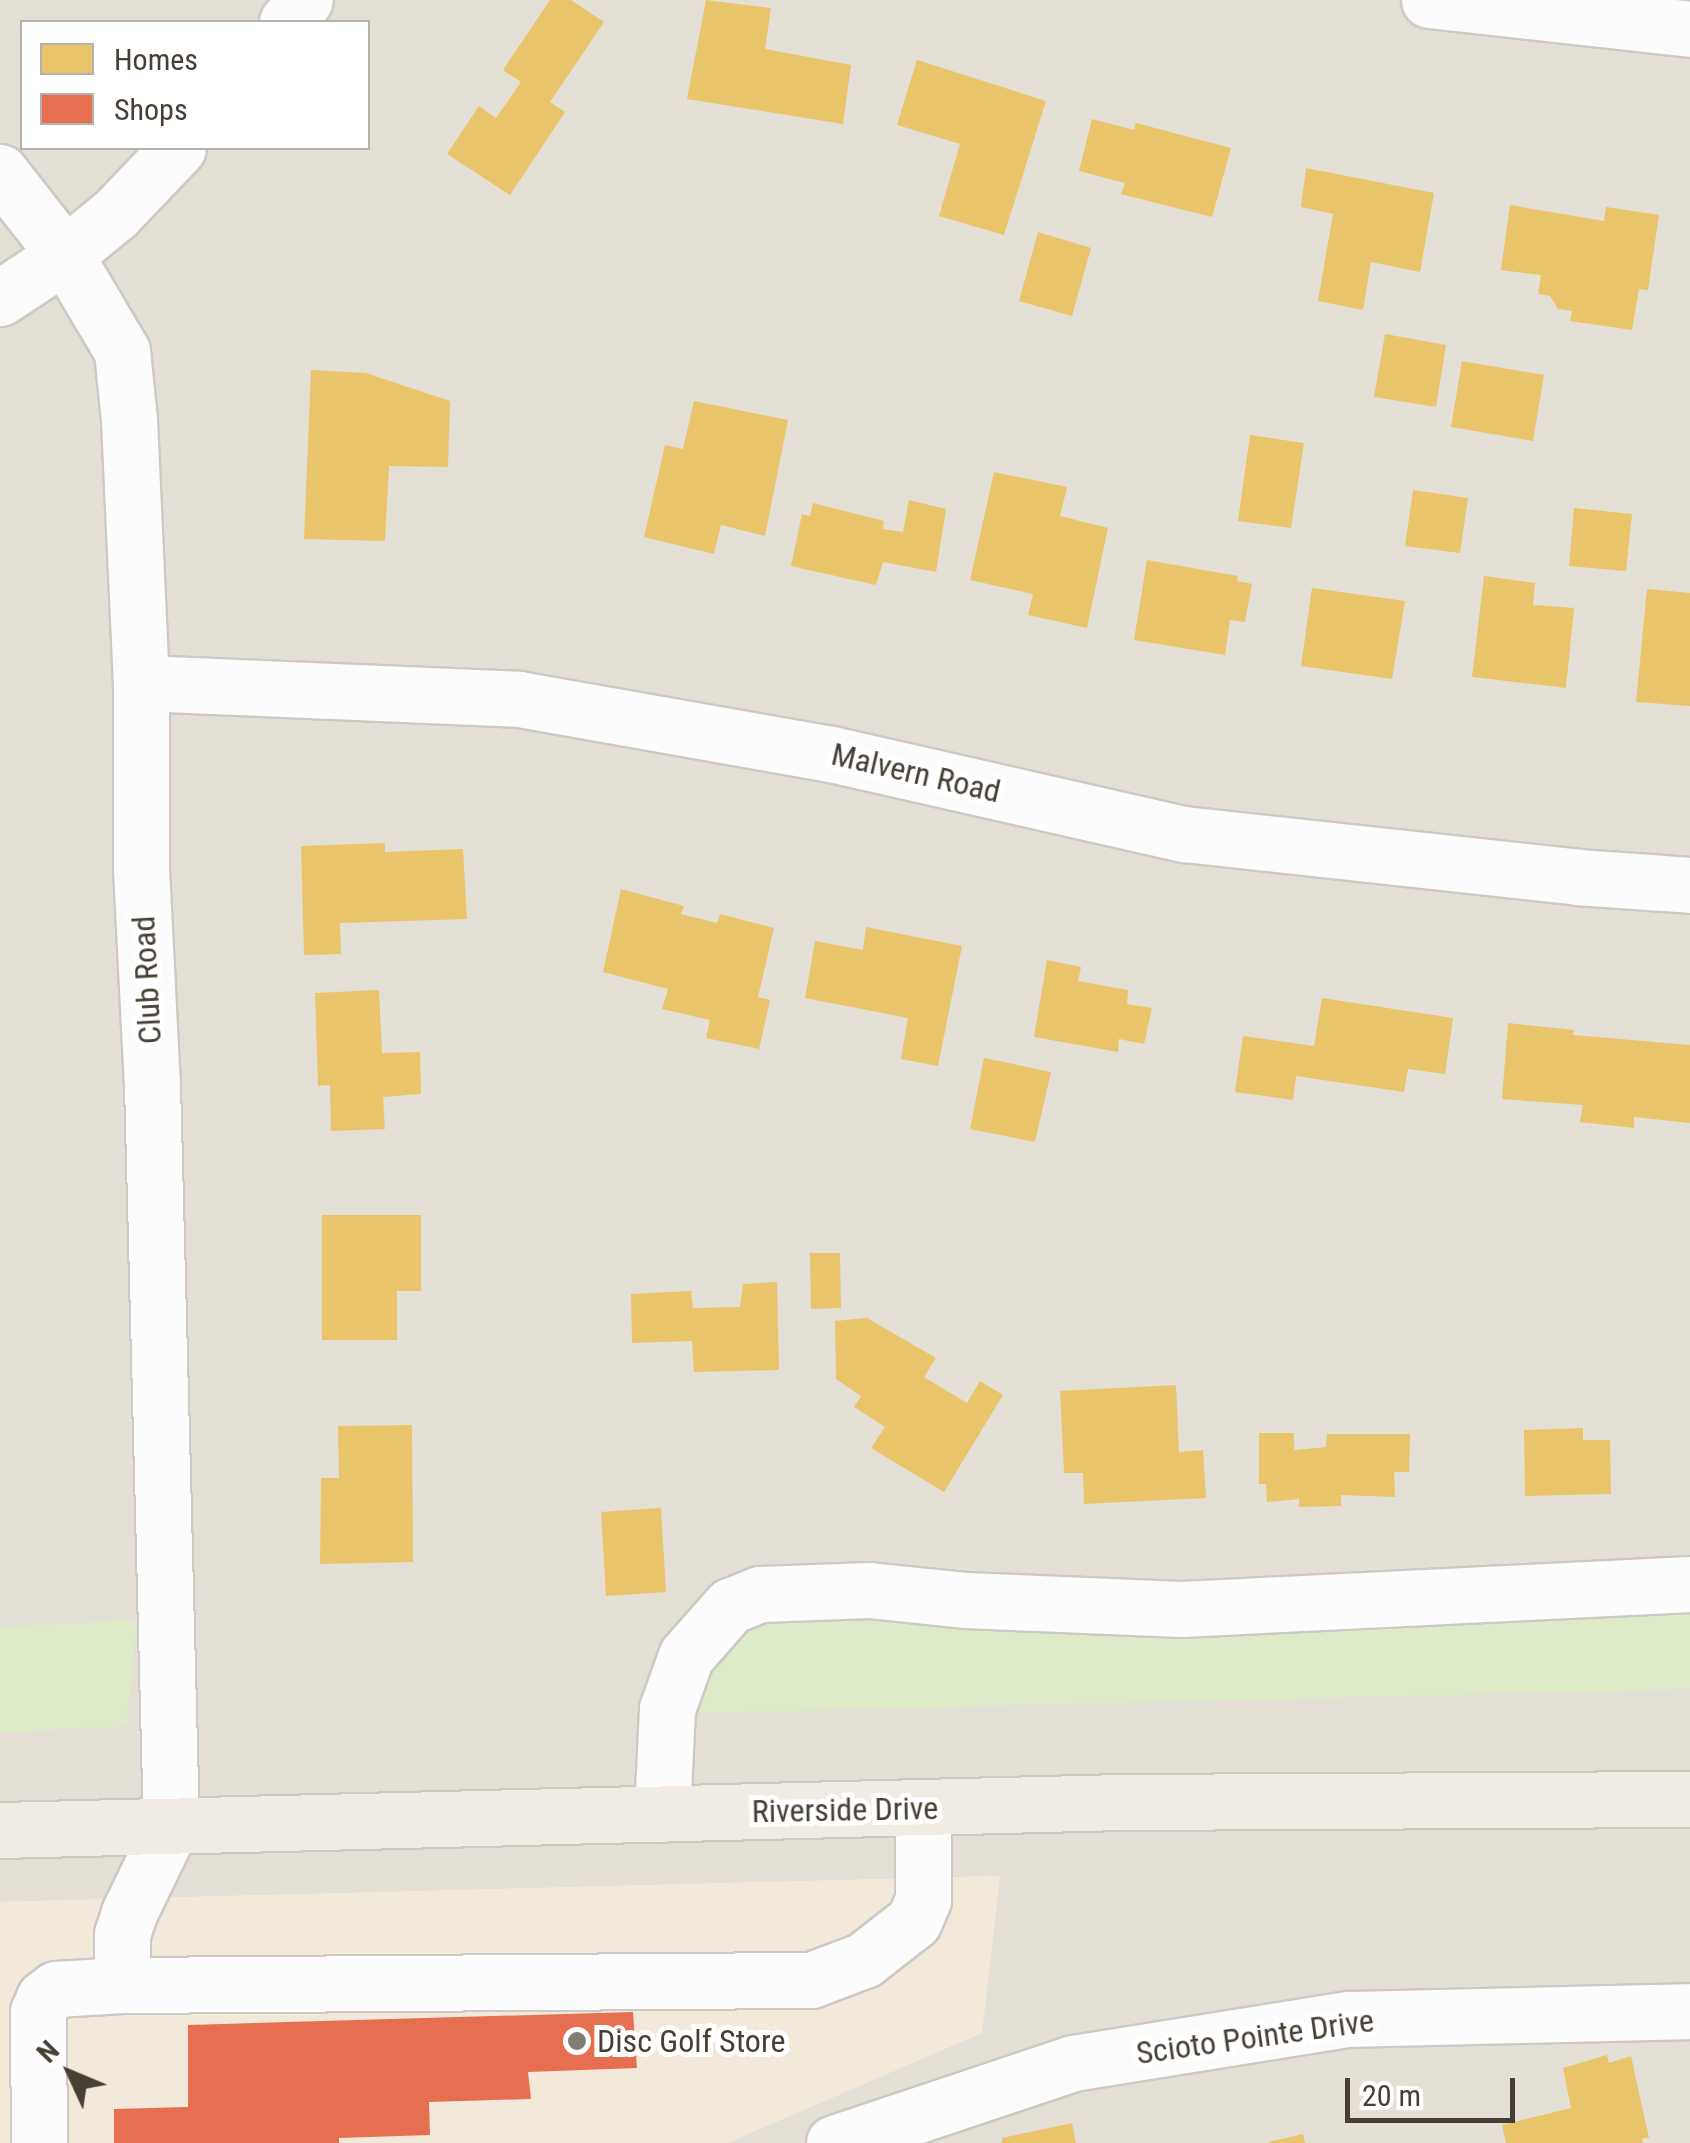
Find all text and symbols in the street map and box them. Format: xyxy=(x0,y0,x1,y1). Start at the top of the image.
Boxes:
legend xyxy=(20,20,370,150)
text: Homes xyxy=(114,42,198,77)
text: Shops xyxy=(114,92,188,127)
street label: Malvern Road xyxy=(828,735,1004,811)
street label: Club Road xyxy=(124,915,170,1045)
street label: Riverside Drive xyxy=(751,1789,939,1831)
street label: Scioto Pointe Drive xyxy=(1134,2001,1376,2073)
place label: Disc Golf Store xyxy=(597,2022,785,2060)
north arrow xyxy=(20,2023,120,2123)
marker: Disc Golf Store xyxy=(566,2030,588,2052)
text: N xyxy=(30,2034,66,2069)
scale bar xyxy=(1350,2058,1520,2120)
text: 20 m xyxy=(1362,2078,1421,2113)

